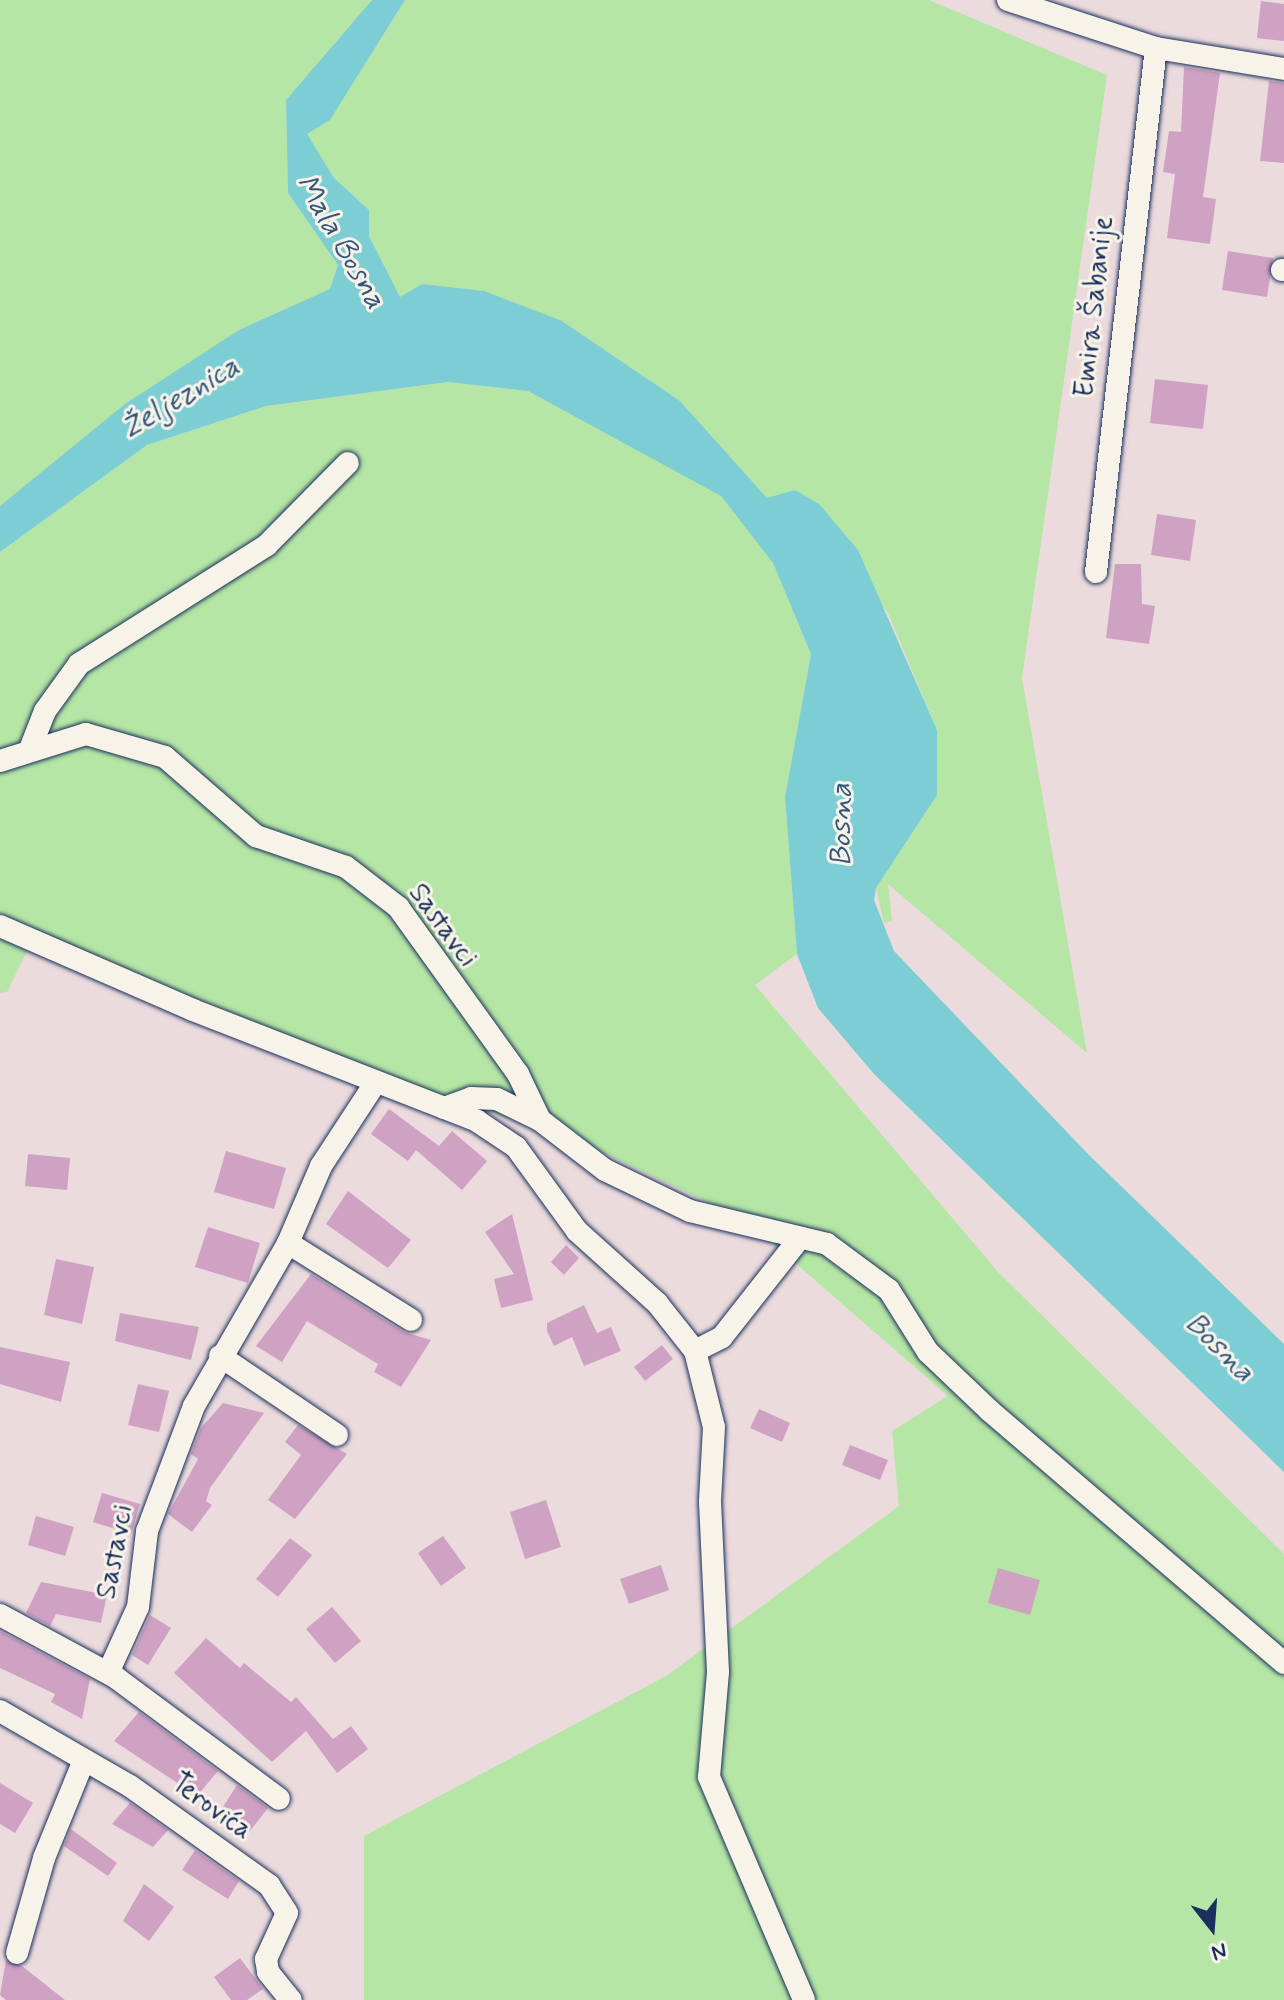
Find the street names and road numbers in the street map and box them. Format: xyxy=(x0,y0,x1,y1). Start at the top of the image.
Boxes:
street label: Emira Šabanije xyxy=(1069,215,1121,399)
street label: Sastavci xyxy=(400,878,484,974)
street label: Sastavci xyxy=(90,1502,142,1602)
street label: Terovića xyxy=(164,1766,258,1848)

